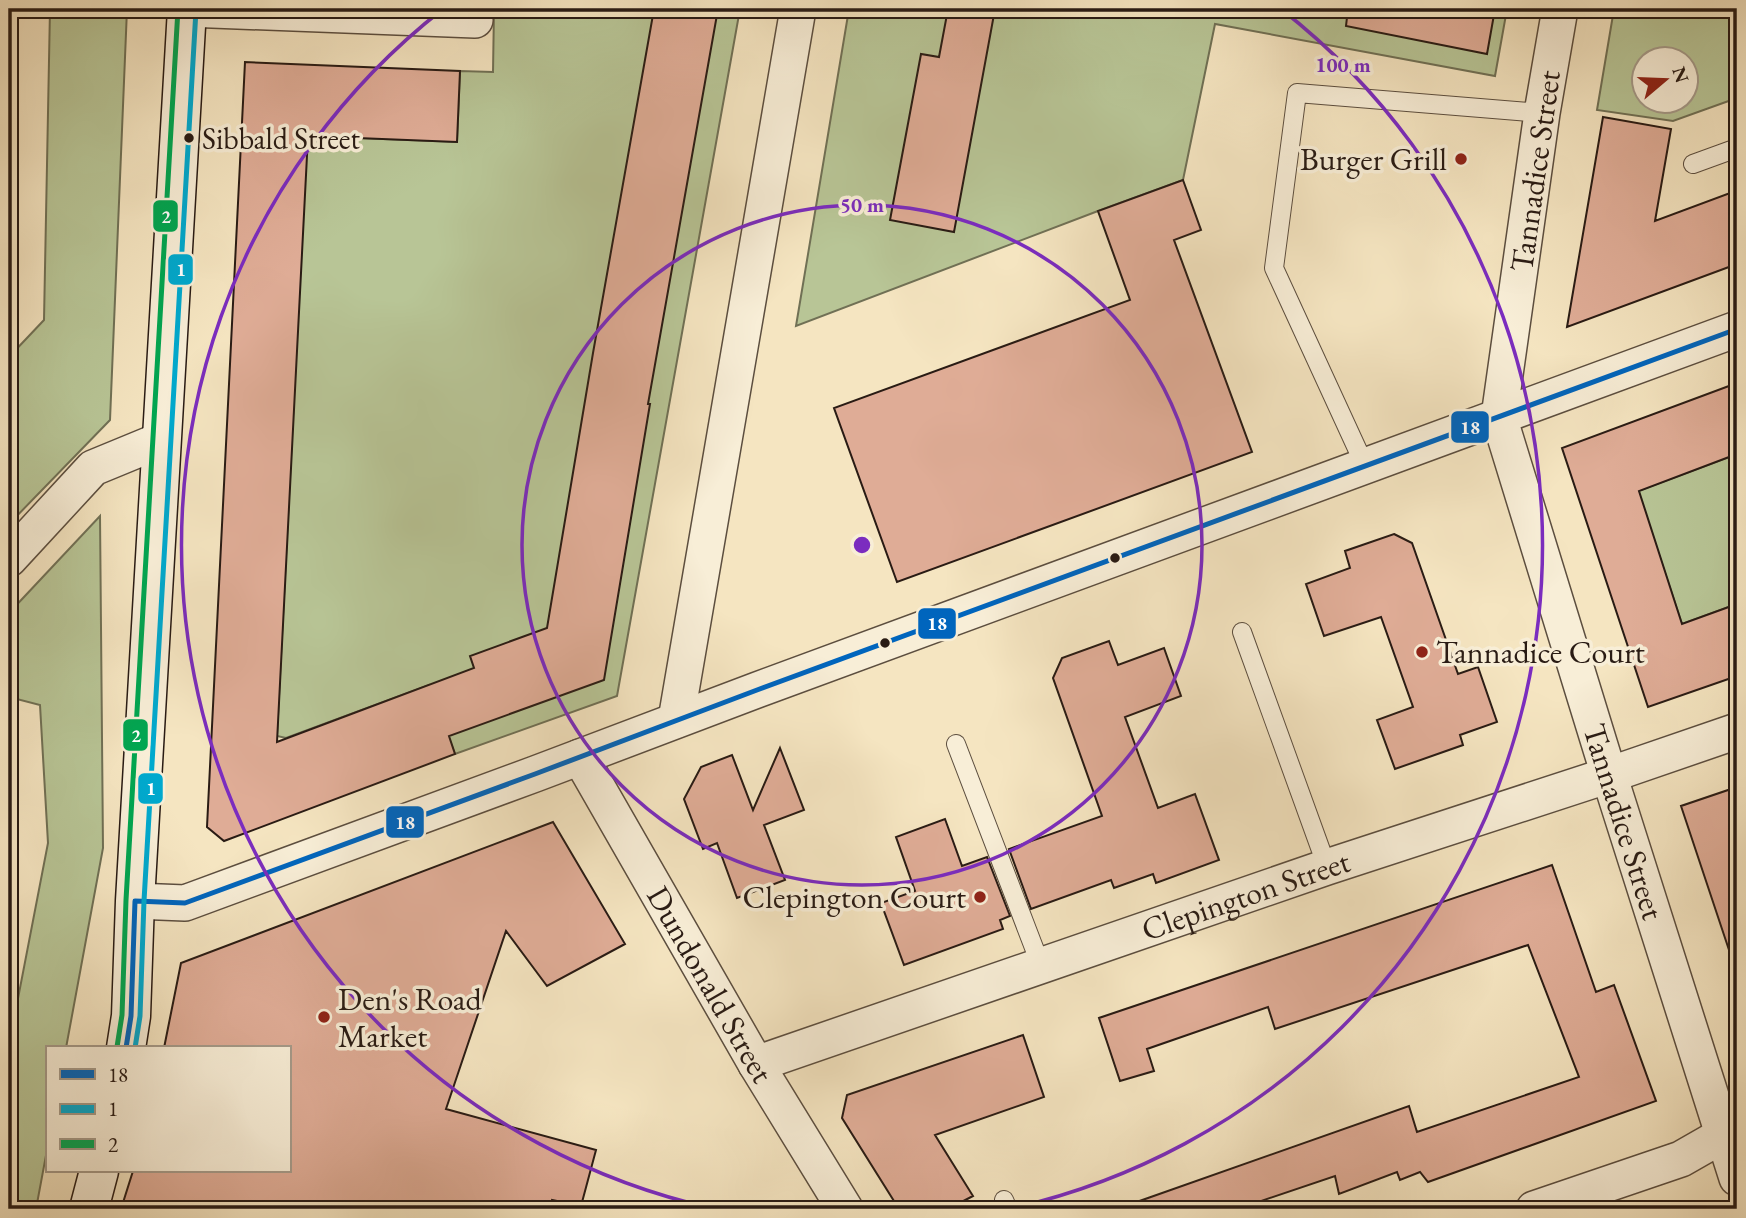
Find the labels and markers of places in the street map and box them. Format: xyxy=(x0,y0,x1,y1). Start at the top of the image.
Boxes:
place label: Sibbald Street xyxy=(202,119,360,158)
marker: Sibbald Street xyxy=(182,131,196,145)
place label: Burger Grill xyxy=(1300,138,1447,180)
marker: Burger Grill xyxy=(1453,151,1469,167)
centre of rings xyxy=(850,533,874,557)
unlabelled marker xyxy=(1108,551,1122,565)
place label: Tannadice Court xyxy=(1436,631,1645,673)
unlabelled marker xyxy=(878,636,892,650)
marker: Tannadice Court xyxy=(1414,644,1430,660)
place label: Clepington Court xyxy=(743,876,966,918)
marker: Clepington Court xyxy=(972,889,988,905)
place label: Den's Road Market xyxy=(338,978,482,1057)
marker: Den's Road Market xyxy=(316,1009,332,1025)

